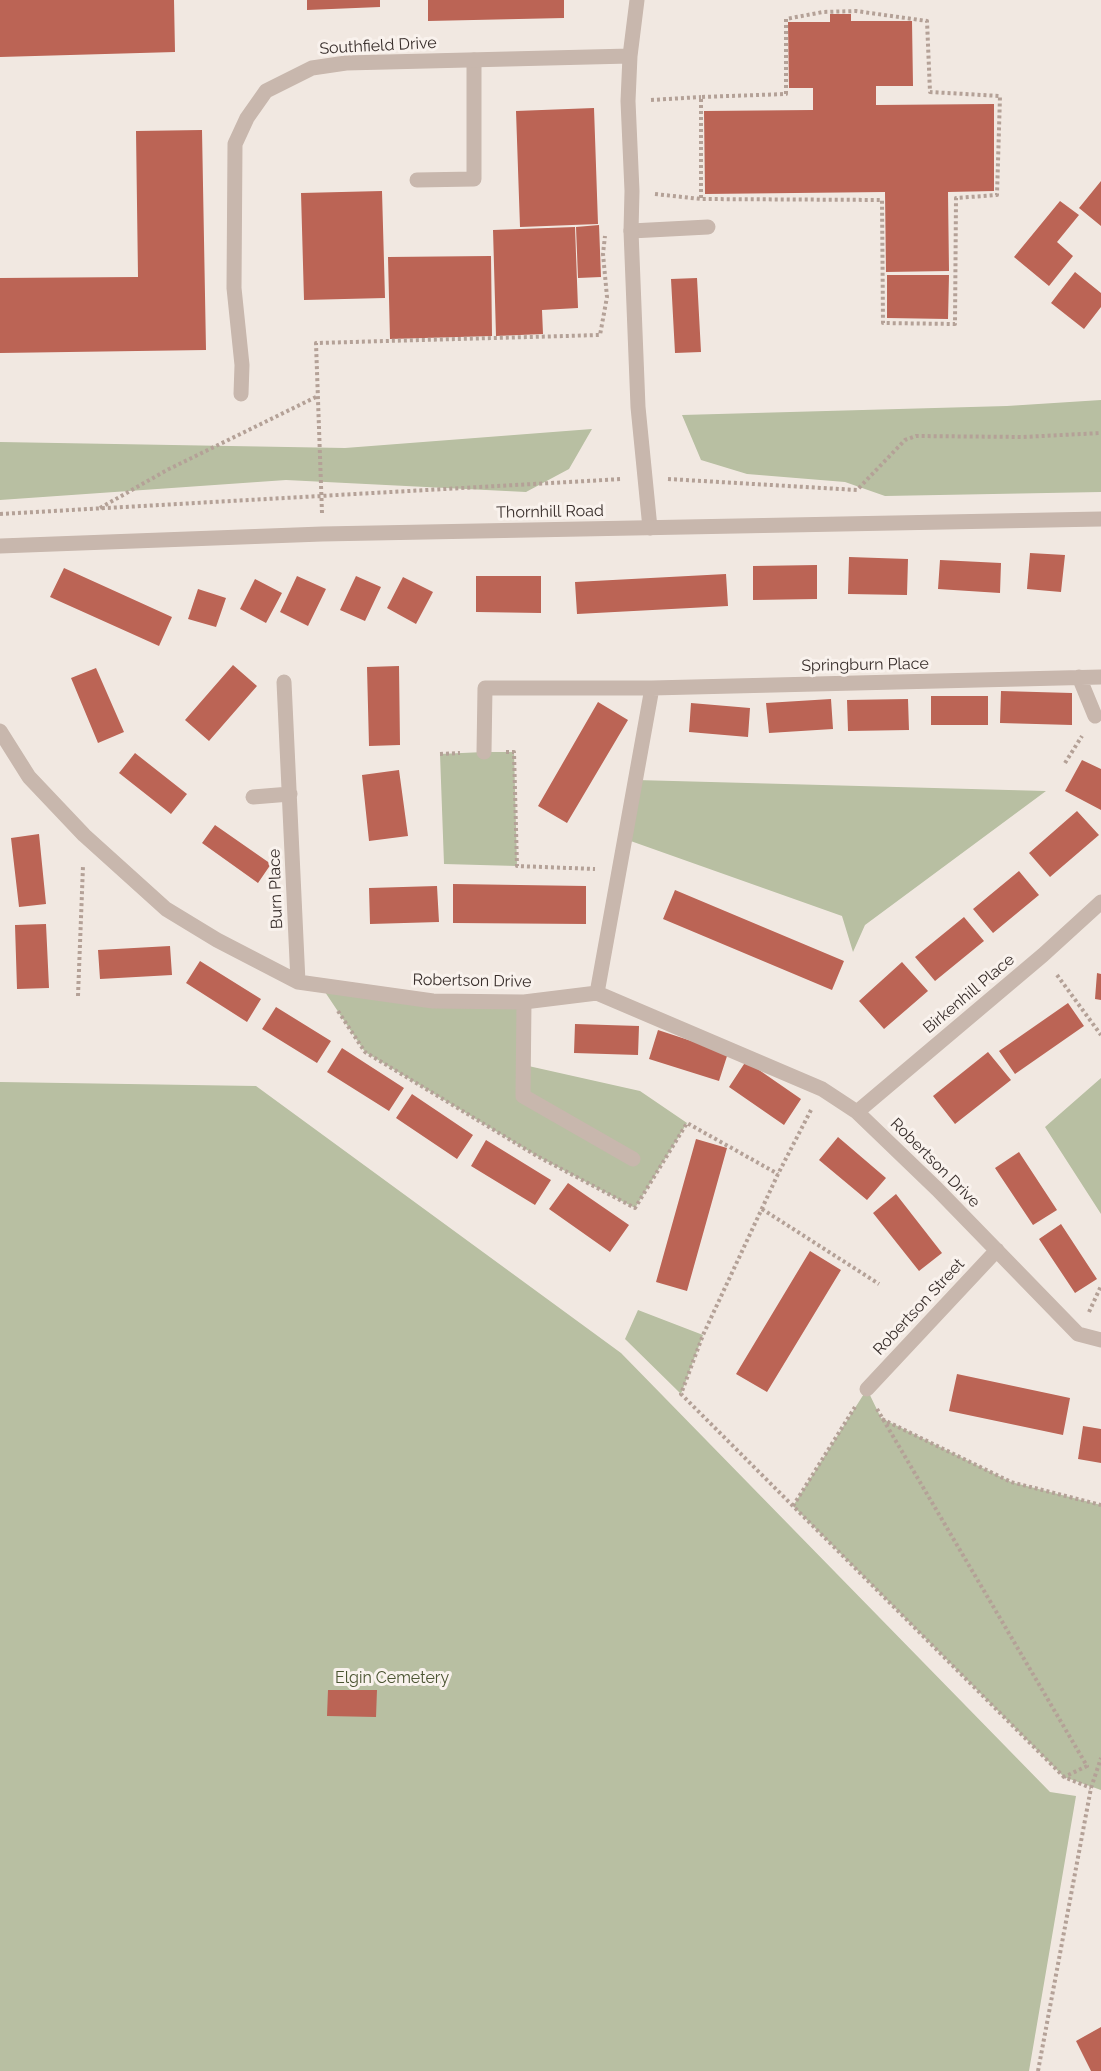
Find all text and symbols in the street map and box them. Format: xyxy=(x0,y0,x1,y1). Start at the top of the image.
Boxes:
street label: Southfield Drive xyxy=(319,33,437,59)
street label: Thornhill Road xyxy=(496,501,604,523)
street label: Springburn Place xyxy=(801,654,929,676)
street label: Burn Place xyxy=(265,849,287,929)
street label: Birkenhill Place xyxy=(919,950,1019,1038)
street label: Robertson Drive xyxy=(412,970,532,992)
street label: Robertson Drive xyxy=(886,1114,984,1212)
street label: Robertson Street xyxy=(869,1255,969,1359)
park label: Elgin Cemetery xyxy=(335,1668,449,1688)

